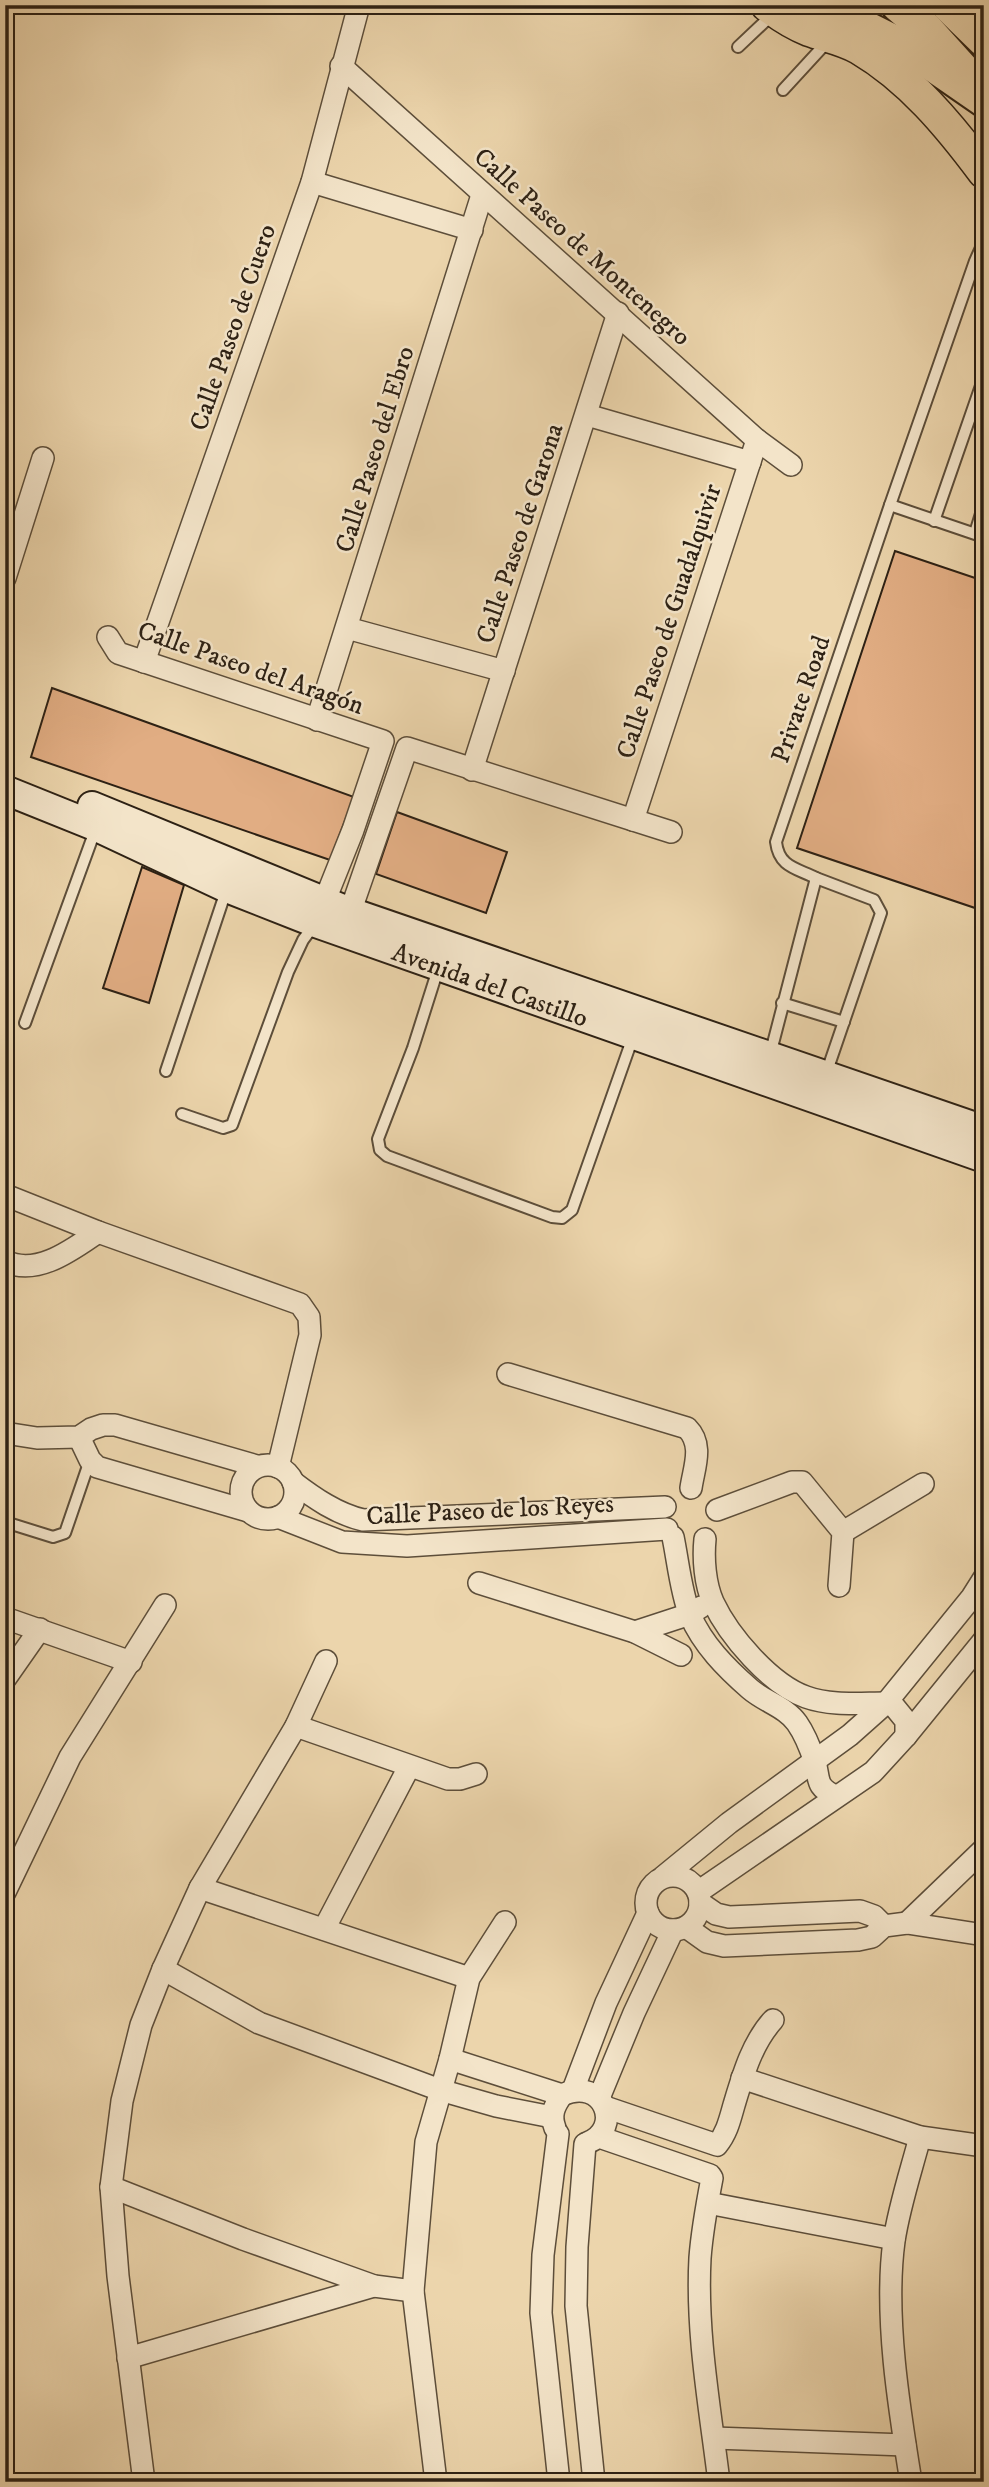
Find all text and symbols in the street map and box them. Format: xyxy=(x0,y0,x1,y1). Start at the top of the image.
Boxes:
street label: Calle Paseo de Montenegro xyxy=(466,141,697,353)
street label: Calle Paseo de Cuero xyxy=(183,220,284,435)
street label: Calle Paseo del Ebro xyxy=(328,342,422,557)
street label: Calle Paseo de Garona xyxy=(469,419,572,648)
street label: Calle Paseo de Guadalquivir xyxy=(609,480,730,763)
street label: Calle Paseo del Aragón xyxy=(133,614,368,723)
street label: Private Road xyxy=(764,631,839,767)
street label: Avenida del Castillo xyxy=(387,936,592,1035)
street label: Calle Paseo de los Reyes xyxy=(366,1488,615,1533)

